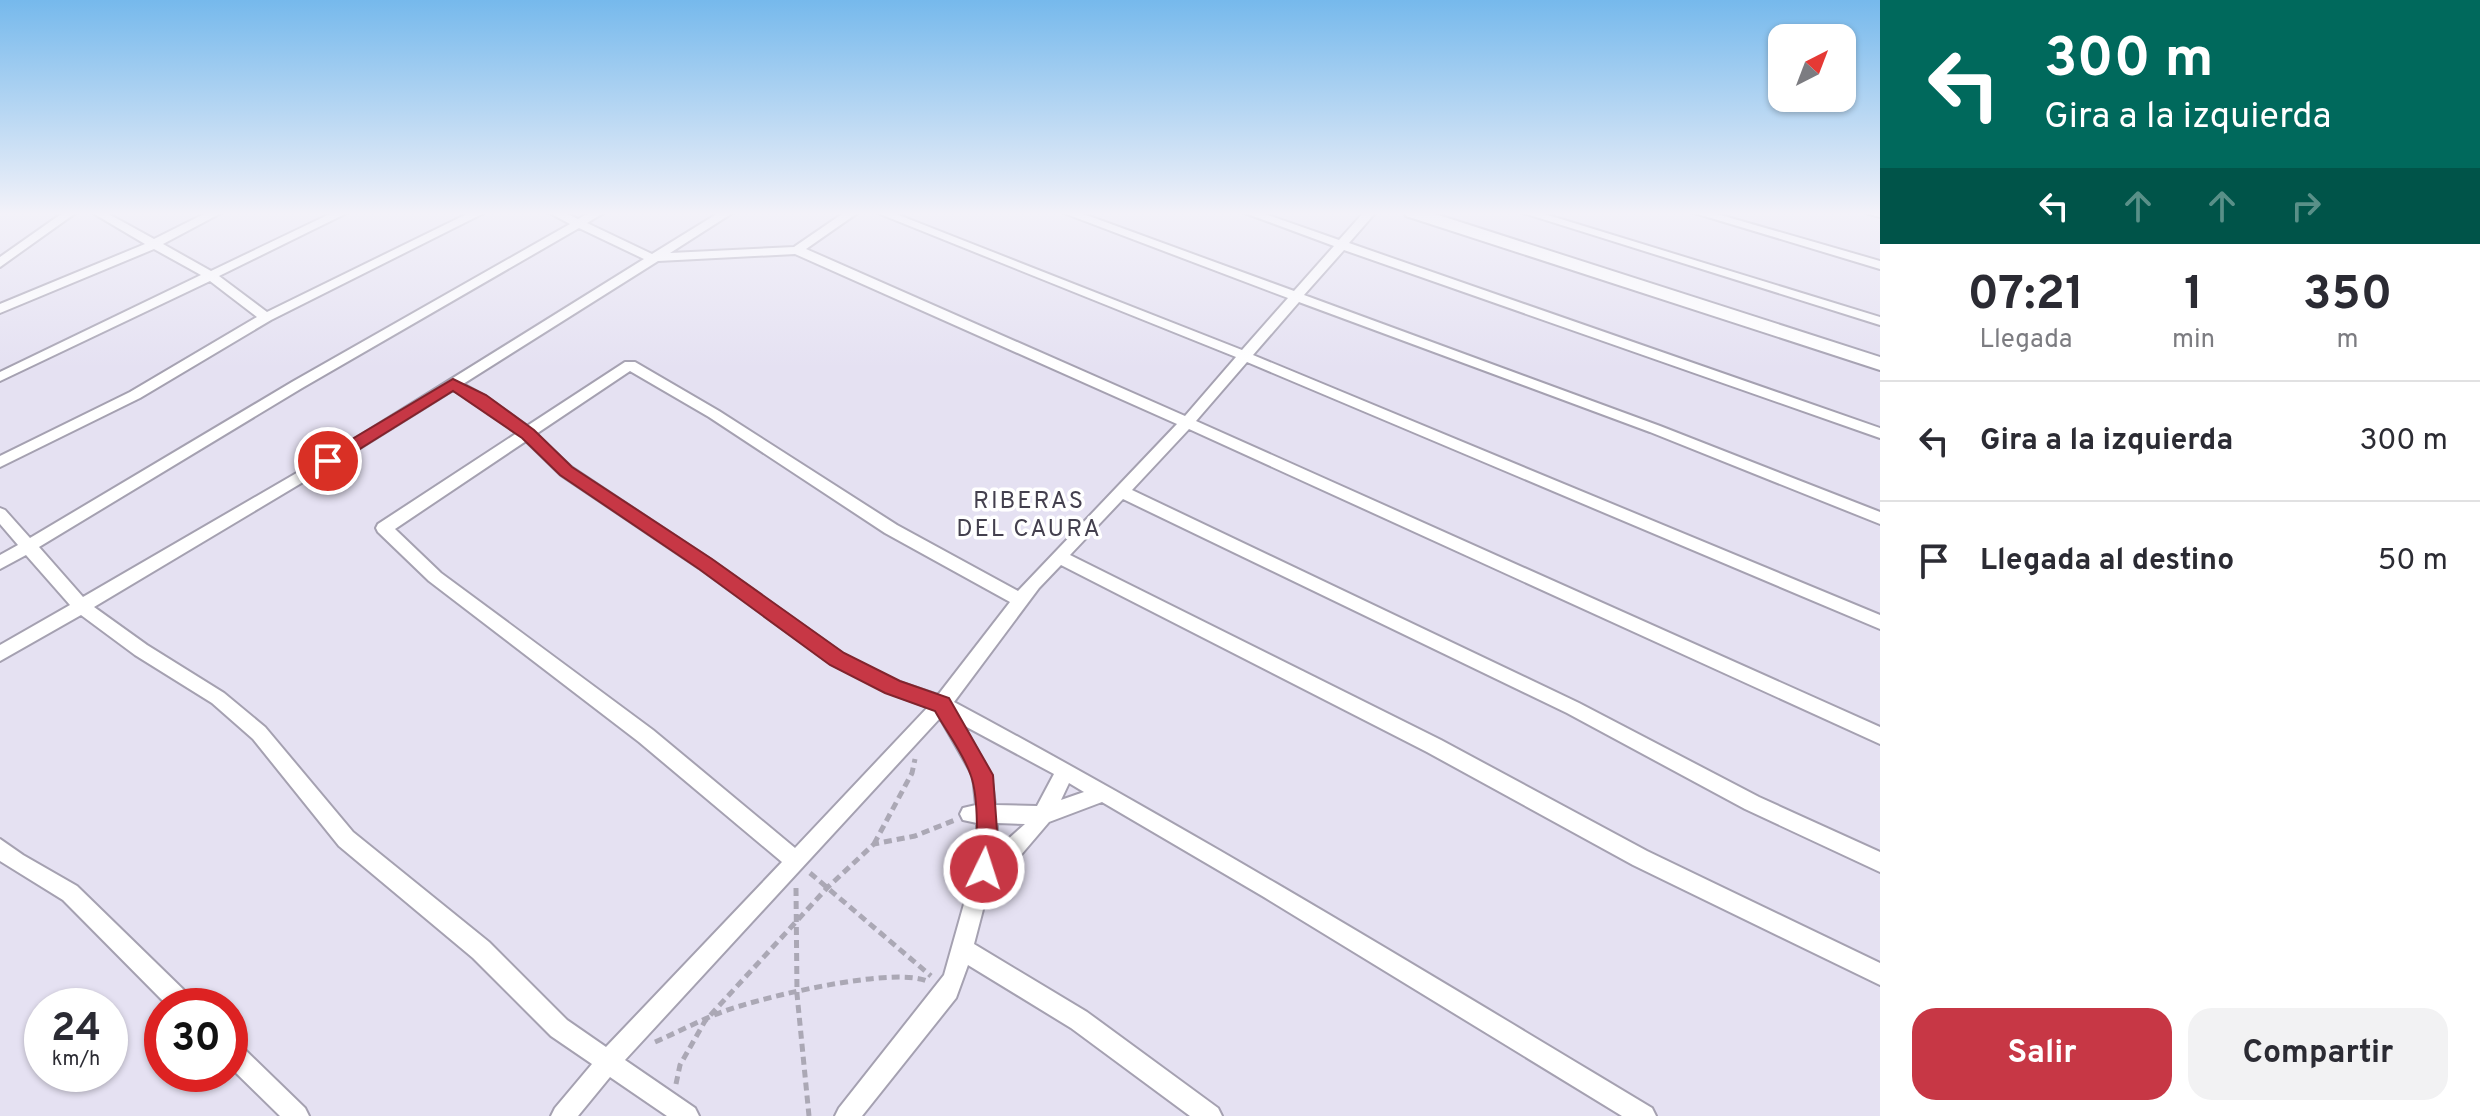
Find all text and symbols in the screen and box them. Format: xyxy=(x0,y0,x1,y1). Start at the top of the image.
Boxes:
north arrow xyxy=(1768,24,1856,112)
map controls xyxy=(1768,24,1856,112)
text: 300 m xyxy=(2044,26,2214,96)
icon: left xyxy=(1912,32,2016,136)
text: Gira a la izquierda xyxy=(2044,95,2331,141)
icon: left xyxy=(2032,184,2076,228)
icon: ahead xyxy=(2116,184,2160,228)
icon: ahead xyxy=(2200,184,2244,228)
icon: right xyxy=(2284,184,2328,228)
text: 07:21 xyxy=(1968,266,2084,326)
text: 1 xyxy=(2184,266,2203,326)
text: 350 xyxy=(2303,266,2392,326)
text: Llegada xyxy=(1979,324,2072,357)
text: min xyxy=(2172,324,2215,357)
text: m xyxy=(2337,324,2359,357)
icon: left xyxy=(1912,419,1956,463)
text: Gira a la izquierda xyxy=(1980,423,2233,460)
text: 300 m xyxy=(2359,423,2448,460)
pin xyxy=(294,427,362,495)
icon: arrive xyxy=(306,439,350,483)
district label: RIBERAS DEL CAURA xyxy=(956,487,1102,545)
icon: arrive xyxy=(1912,539,1956,583)
text: Llegada al destino xyxy=(1980,543,2234,580)
text: 50 m xyxy=(2378,543,2448,580)
position arrow xyxy=(942,827,1026,911)
speed limit sign: 30 xyxy=(144,988,248,1092)
text: 24 xyxy=(51,1005,101,1055)
button: Salir xyxy=(1912,1008,2172,1100)
button: Compartir xyxy=(2188,1008,2448,1100)
text: km/h xyxy=(52,1047,100,1073)

